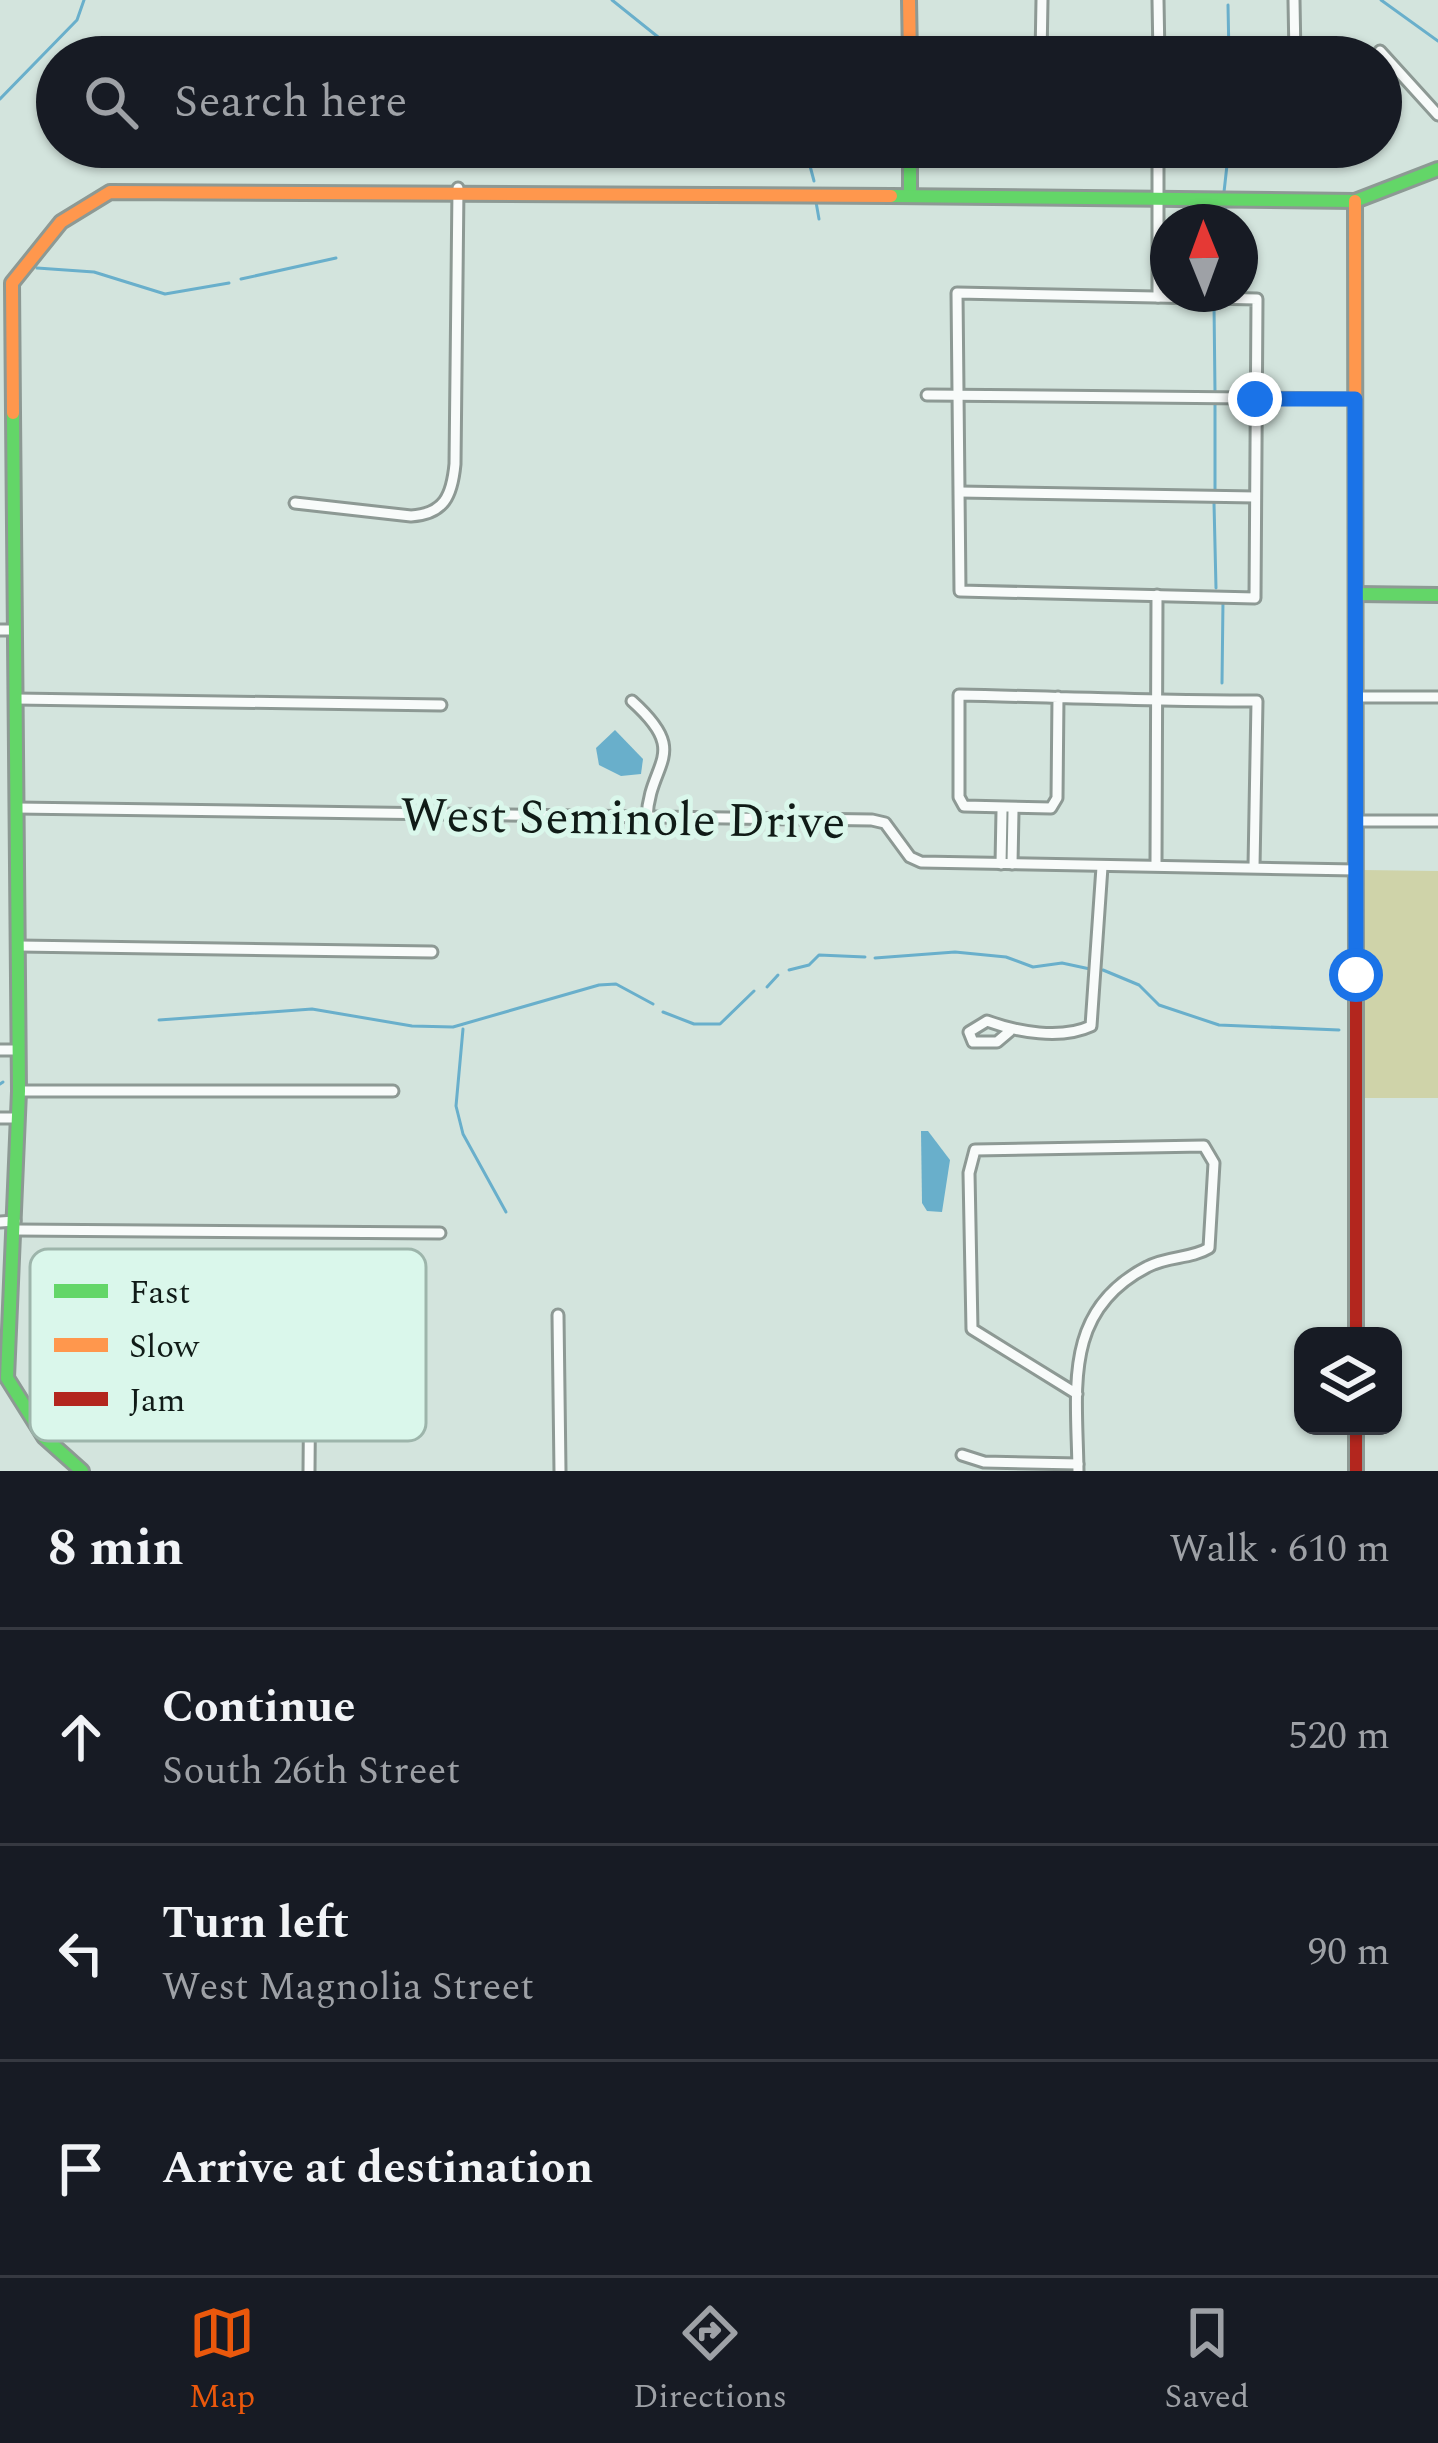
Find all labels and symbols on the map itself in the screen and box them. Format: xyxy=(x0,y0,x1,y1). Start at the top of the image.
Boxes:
north arrow xyxy=(1150,204,1258,312)
route end xyxy=(1228,372,1282,426)
street label: West Seminole Drive xyxy=(400,779,846,860)
route start xyxy=(1329,948,1383,1002)
legend xyxy=(30,1249,426,1441)
text: Fast xyxy=(129,1268,190,1318)
text: Slow xyxy=(129,1322,200,1372)
text: Jam xyxy=(129,1376,185,1426)

